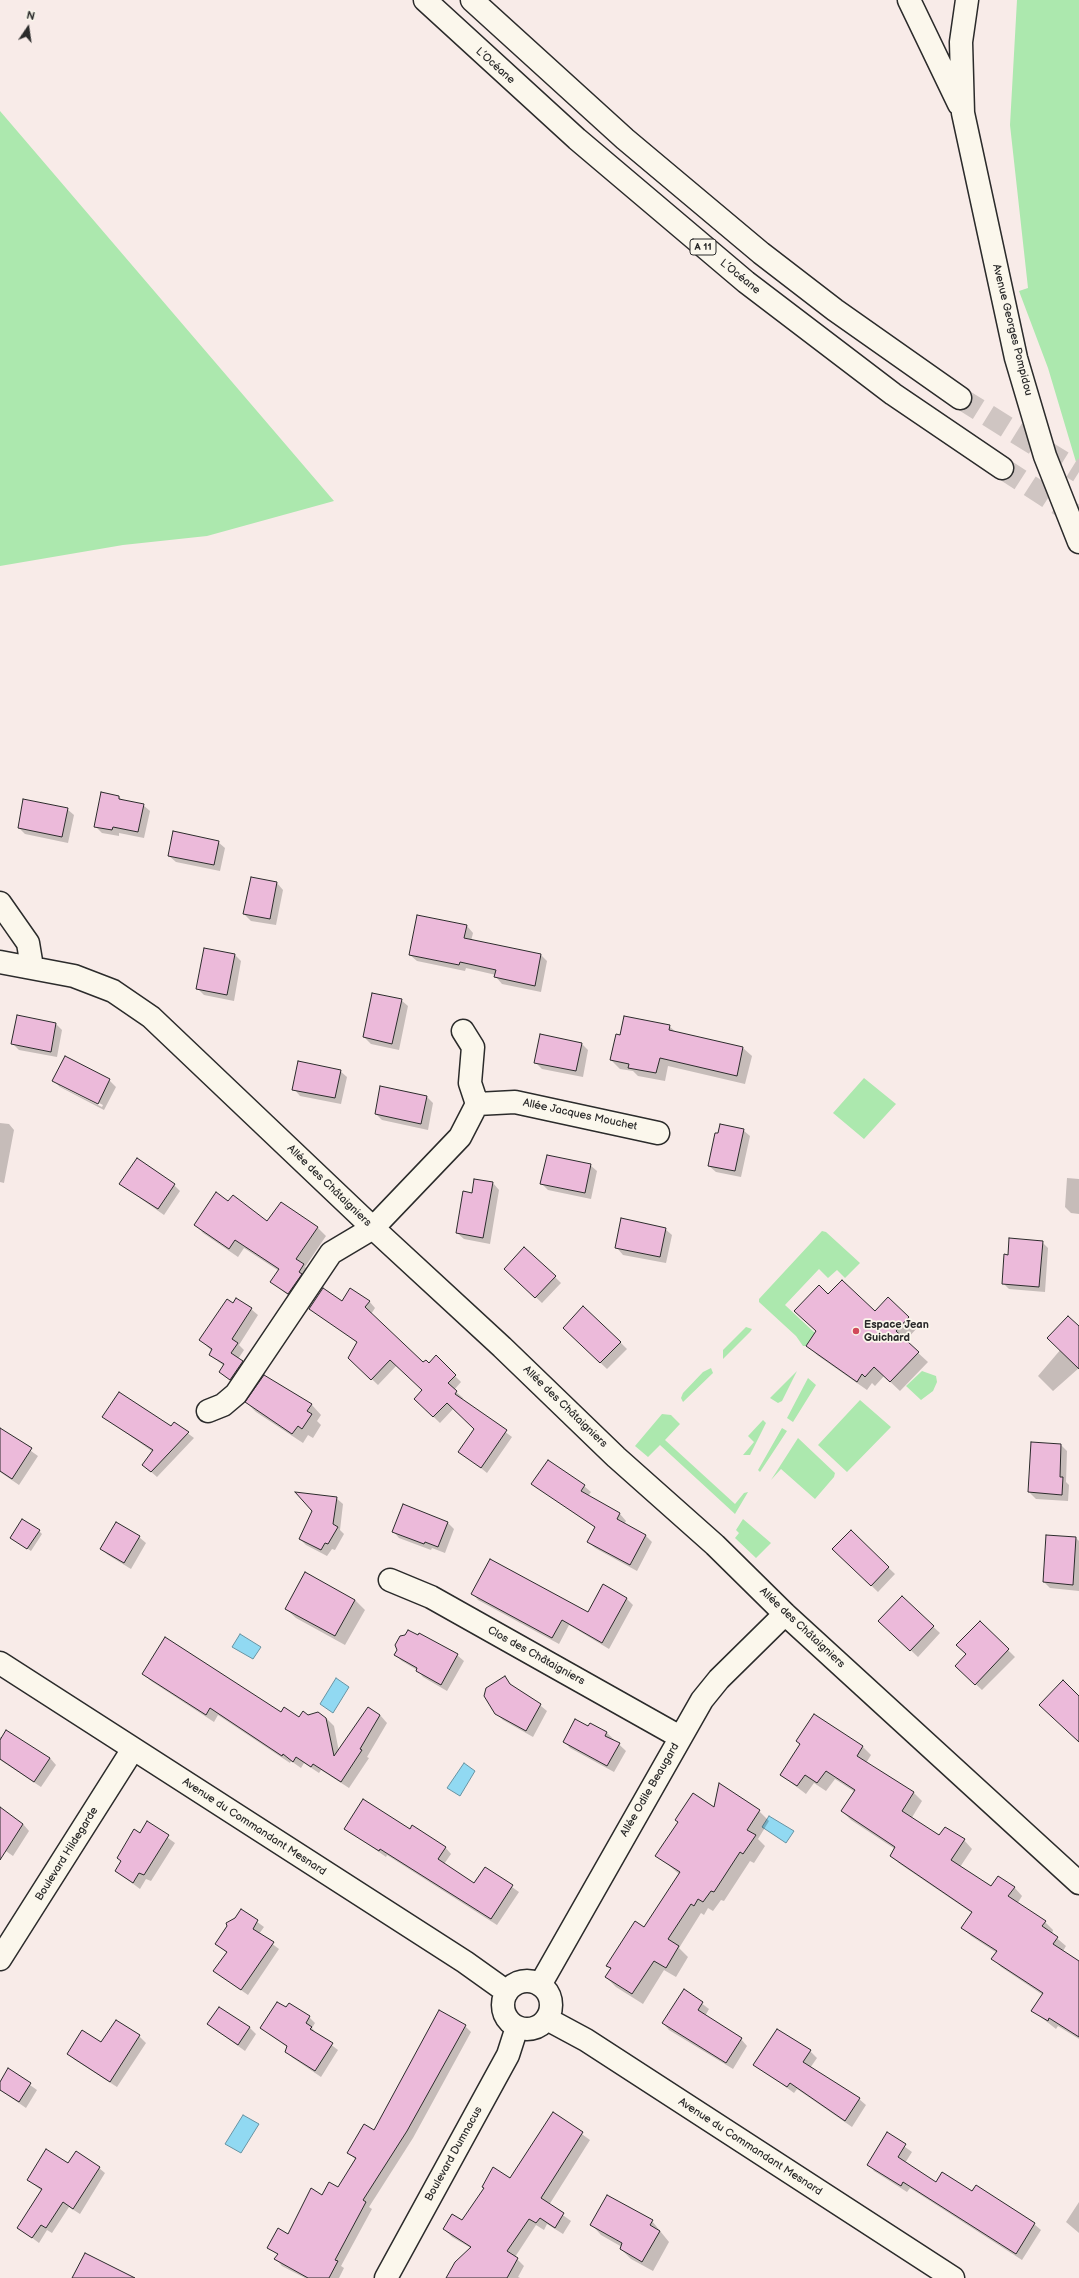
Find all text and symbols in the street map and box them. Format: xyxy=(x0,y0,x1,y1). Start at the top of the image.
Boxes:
north arrow xyxy=(8,8,48,48)
text: N xyxy=(25,9,36,23)
street label: L’Océane xyxy=(473,45,517,87)
road number: A 11 xyxy=(690,239,716,255)
street label: L’Océane xyxy=(717,257,763,297)
street label: Avenue Georges Pompidou xyxy=(989,263,1035,397)
street label: Allée Jacques Mouchet xyxy=(522,1096,638,1134)
street label: Allée des Châtaigniers xyxy=(284,1142,374,1230)
place label: Espace Jean Guichard xyxy=(864,1318,929,1344)
marker: Espace Jean Guichard xyxy=(851,1326,861,1336)
street label: Allée des Châtaigniers xyxy=(520,1363,610,1451)
street label: Allée des Châtaigniers xyxy=(757,1585,847,1671)
street label: Clos des Châtaigniers xyxy=(485,1624,587,1688)
street label: Allée Odile Beaugard xyxy=(618,1741,682,1839)
street label: Avenue du Commandant Mesnard xyxy=(180,1775,328,1879)
street label: Boulevard Hildegarde xyxy=(33,1805,101,1903)
street label: Avenue du Commandant Mesnard xyxy=(676,2095,824,2199)
street label: Boulevard Dumnacus xyxy=(422,2104,486,2204)

